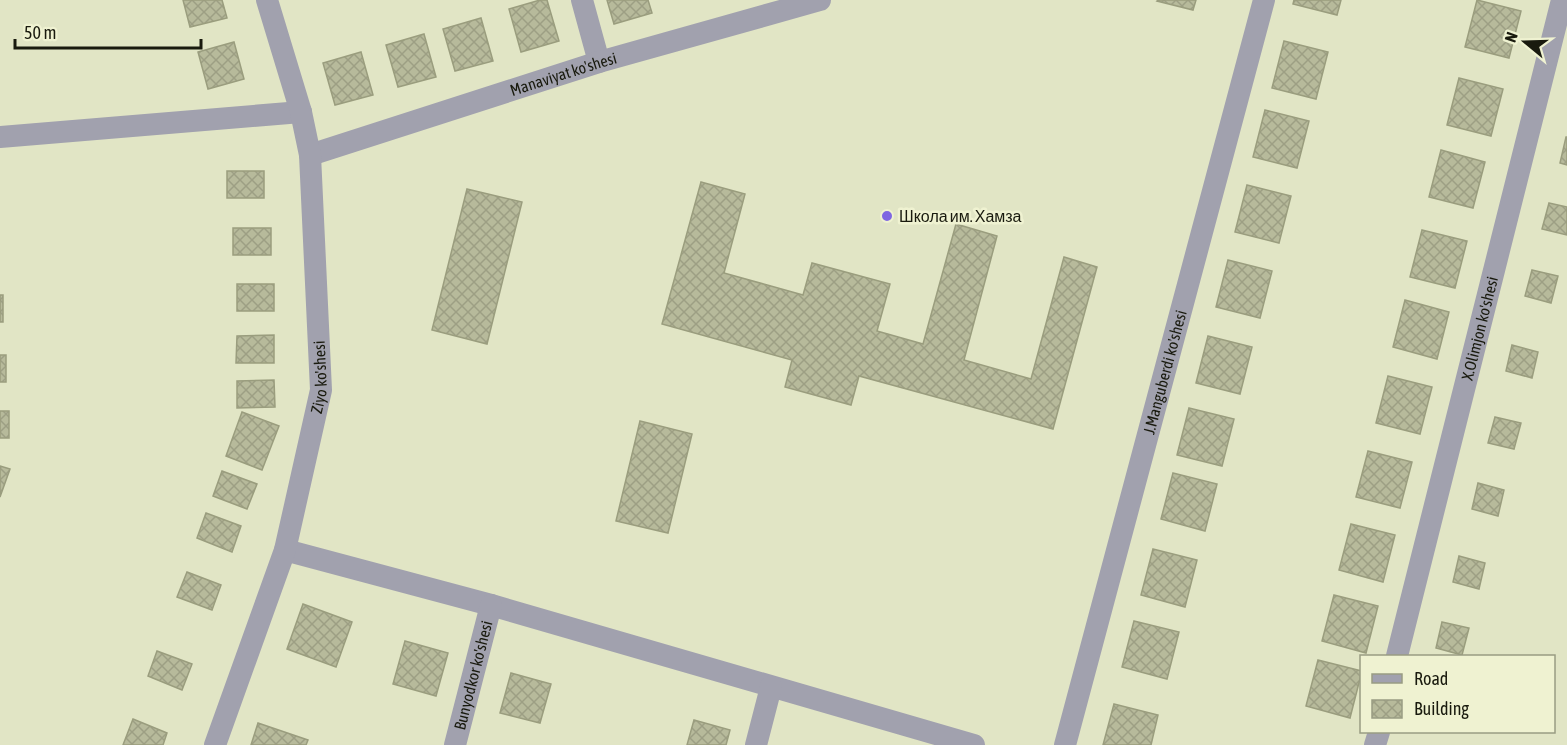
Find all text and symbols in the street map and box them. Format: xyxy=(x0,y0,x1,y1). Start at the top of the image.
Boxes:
scale bar xyxy=(15,12,201,50)
north arrow xyxy=(1495,12,1555,72)
text: 50 m xyxy=(24,22,56,43)
text: N xyxy=(1501,30,1521,45)
street label: Manaviyat ko'shesi xyxy=(508,49,619,99)
place label: Школа им. Хамза xyxy=(899,207,1022,225)
marker: Школа им. Хамза xyxy=(880,209,894,223)
street label: X.Olimjon ko'shesi xyxy=(1458,274,1501,382)
street label: J.Manguberdi ko'shesi xyxy=(1139,308,1190,436)
street label: Ziyo ko'shesi xyxy=(307,340,330,415)
street label: Bunyodkor ko'shesi xyxy=(450,619,496,732)
legend xyxy=(1360,655,1555,733)
text: Road xyxy=(1414,668,1448,689)
text: Building xyxy=(1414,698,1469,719)

